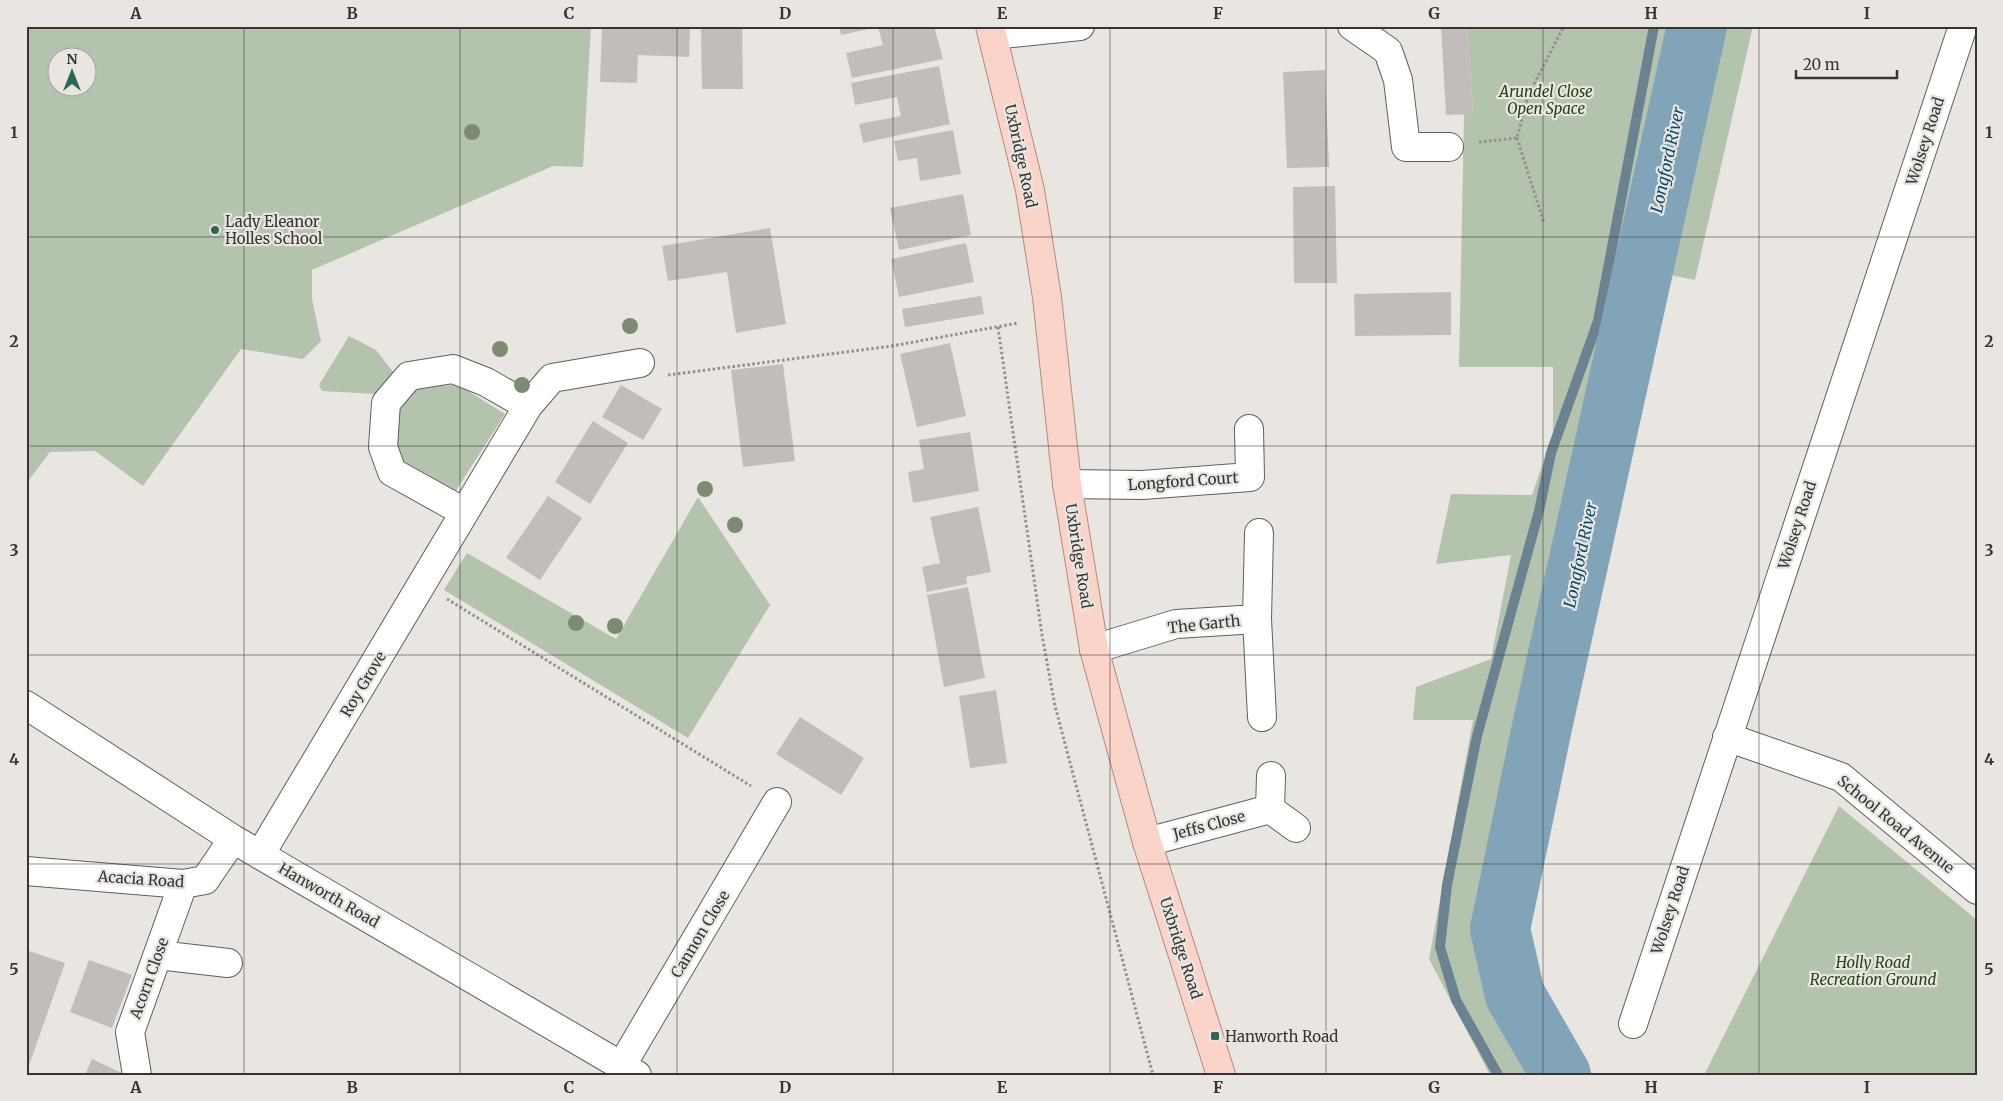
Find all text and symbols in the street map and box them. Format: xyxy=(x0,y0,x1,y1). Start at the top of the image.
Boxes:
text: A xyxy=(129,3,142,23)
text: B xyxy=(346,3,358,23)
text: C xyxy=(564,3,574,23)
text: D xyxy=(779,3,791,23)
text: E xyxy=(997,3,1008,23)
text: F xyxy=(1213,3,1223,23)
text: G xyxy=(1428,3,1440,23)
text: H xyxy=(1644,3,1658,23)
text: I xyxy=(1864,3,1870,23)
north arrow xyxy=(48,48,98,98)
scale bar xyxy=(1796,48,1897,80)
text: N xyxy=(66,50,78,68)
text: 20 m xyxy=(1803,55,1840,74)
park label: Arundel Close Open Space xyxy=(1498,82,1593,118)
street label: Wolsey Road xyxy=(1902,95,1948,188)
street label: Uxbridge Road xyxy=(1001,102,1041,210)
water label: Longford River xyxy=(1646,105,1688,215)
text: 1 xyxy=(10,122,18,142)
text: 1 xyxy=(1985,122,1993,142)
place label: Lady Eleanor Holles School xyxy=(225,212,323,248)
marker: Lady Eleanor Holles School xyxy=(209,224,221,236)
text: 2 xyxy=(9,331,19,351)
text: 2 xyxy=(1984,331,1994,351)
street label: Longford Court xyxy=(1127,468,1239,494)
street label: Wolsey Road xyxy=(1774,479,1820,572)
water label: Longford River xyxy=(1559,500,1601,610)
street label: Uxbridge Road xyxy=(1061,502,1097,610)
text: 3 xyxy=(9,540,19,560)
text: 3 xyxy=(1984,540,1994,560)
street label: The Garth xyxy=(1167,611,1241,637)
street label: Roy Grove xyxy=(336,648,390,720)
text: 4 xyxy=(9,749,19,769)
text: 4 xyxy=(1984,749,1994,769)
street label: School Road Avenue xyxy=(1834,771,1958,877)
street label: Jeffs Close xyxy=(1170,806,1247,844)
street label: Hanworth Road xyxy=(275,858,383,932)
street label: Wolsey Road xyxy=(1647,864,1693,957)
street label: Acacia Road xyxy=(96,866,185,891)
street label: Cannon Close xyxy=(667,887,734,981)
street label: Uxbridge Road xyxy=(1156,895,1206,1001)
street label: Acorn Close xyxy=(125,935,173,1022)
park label: Holly Road Recreation Ground xyxy=(1810,953,1936,989)
text: 5 xyxy=(9,959,19,979)
text: 5 xyxy=(1984,959,1994,979)
place label: Hanworth Road xyxy=(1225,1027,1338,1046)
marker: Hanworth Road xyxy=(1209,1030,1221,1042)
text: A xyxy=(129,1077,142,1097)
text: B xyxy=(346,1077,358,1097)
text: C xyxy=(564,1077,574,1097)
text: D xyxy=(779,1077,791,1097)
text: E xyxy=(997,1077,1008,1097)
text: F xyxy=(1213,1077,1223,1097)
text: G xyxy=(1428,1077,1440,1097)
text: H xyxy=(1644,1077,1658,1097)
text: I xyxy=(1864,1077,1870,1097)

